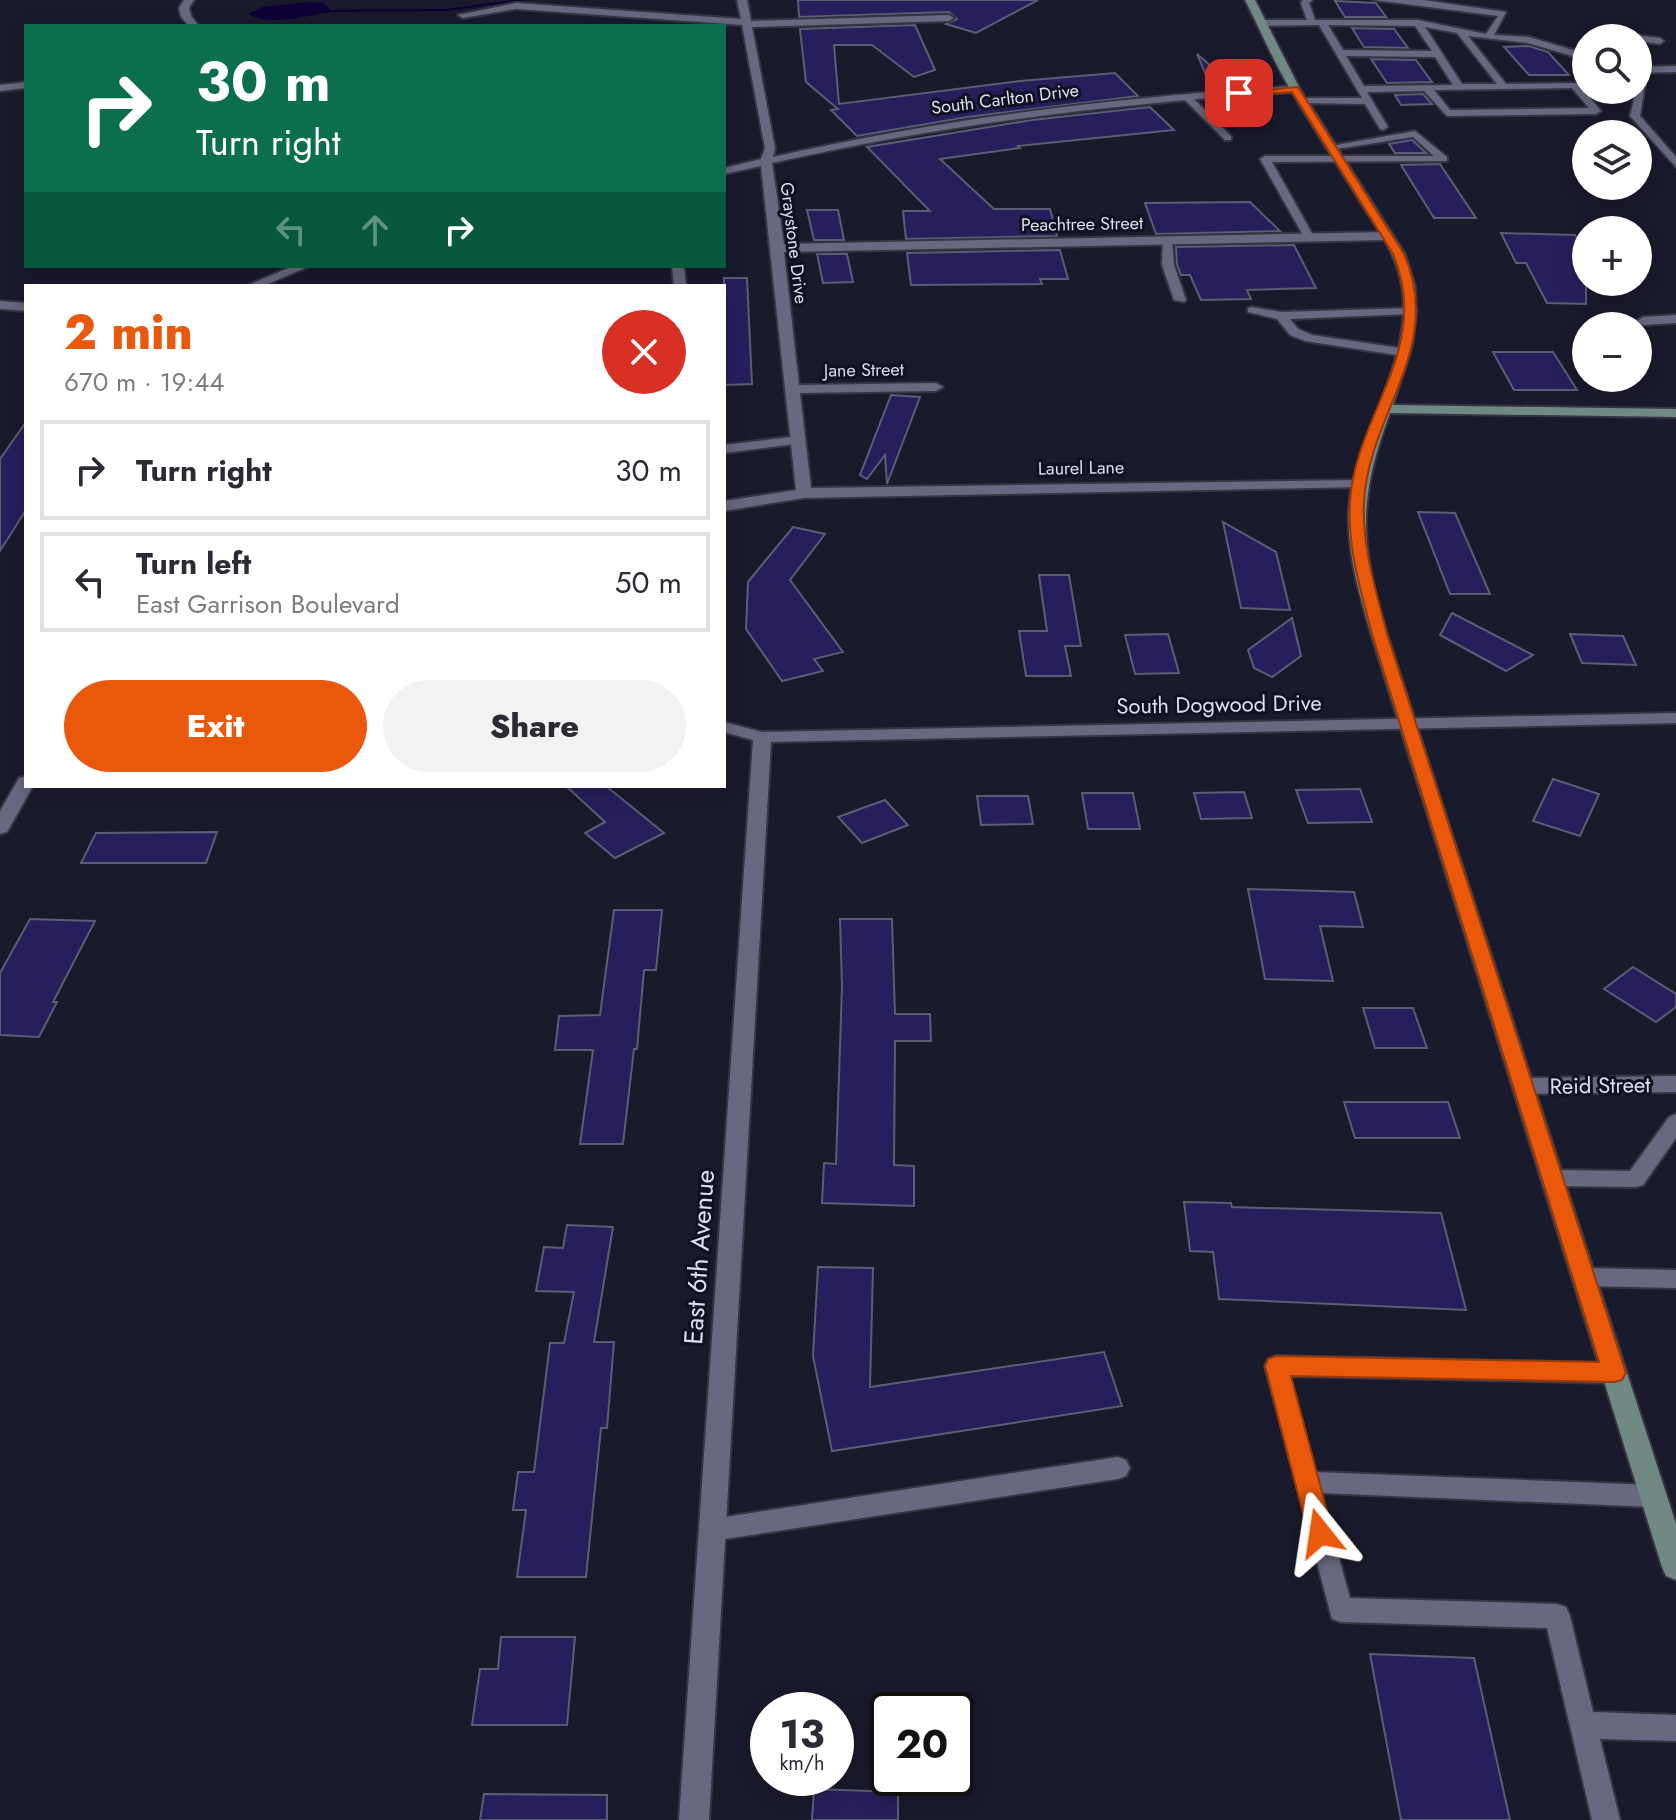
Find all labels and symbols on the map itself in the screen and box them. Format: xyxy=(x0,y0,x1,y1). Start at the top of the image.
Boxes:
pin xyxy=(1205,59,1273,127)
street label: South Carlton Drive xyxy=(930,77,1080,121)
street label: Graystone Drive xyxy=(774,181,814,305)
street label: Peachtree Street xyxy=(1021,210,1144,238)
street label: Jane Street xyxy=(822,356,905,384)
street label: Laurel Lane xyxy=(1038,454,1124,482)
street label: South Dogwood Drive xyxy=(1116,686,1322,722)
street label: Reid Street xyxy=(1549,1068,1651,1102)
street label: East 6th Avenue xyxy=(674,1168,724,1346)
position arrow xyxy=(1278,1491,1362,1575)
speed limit sign: 20 xyxy=(870,1692,974,1796)

